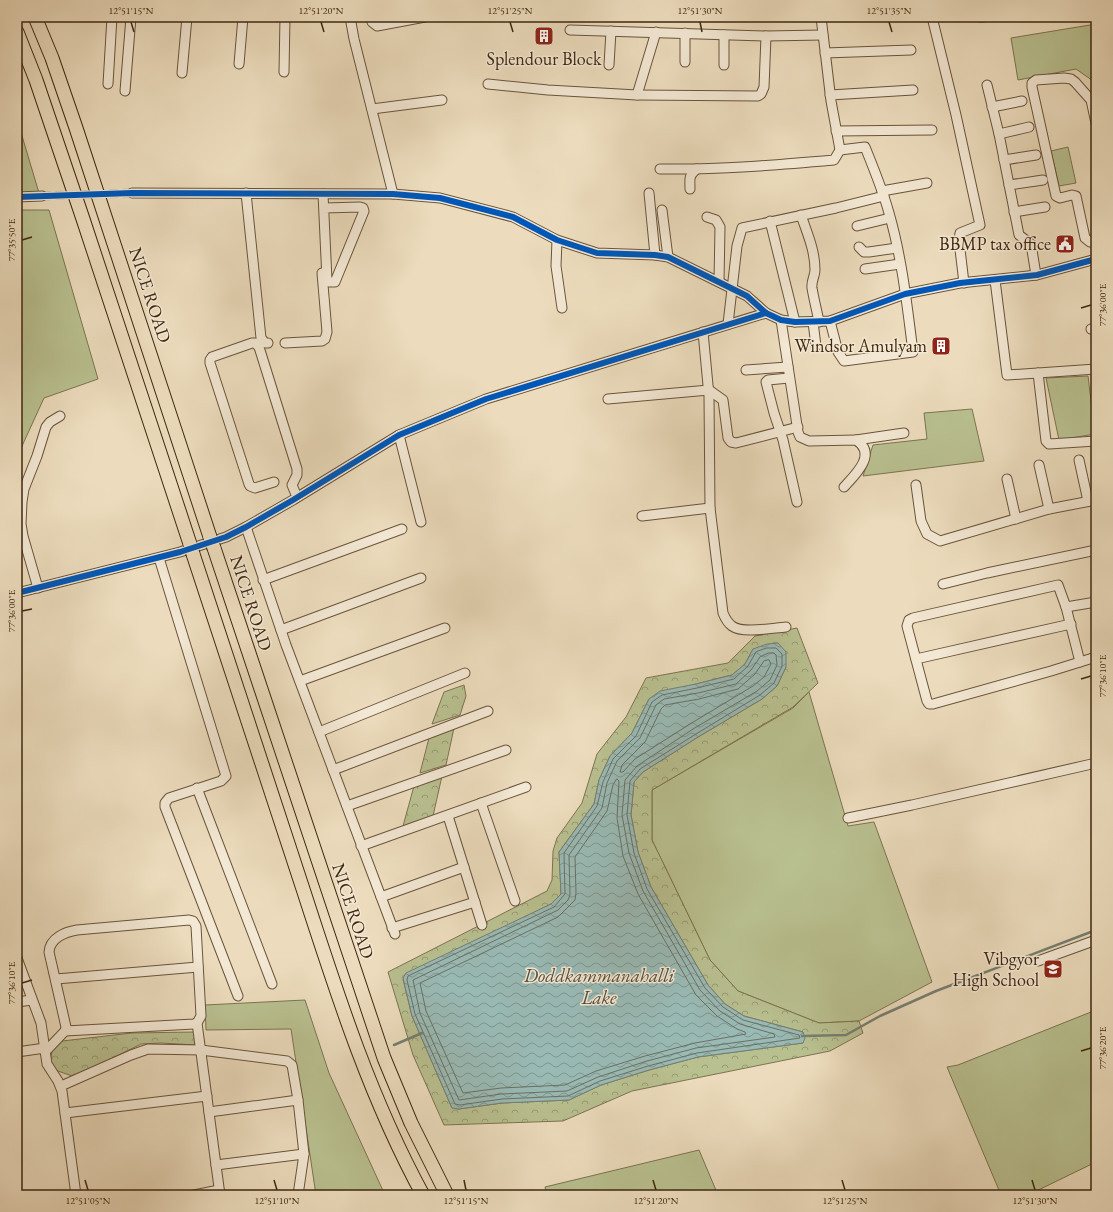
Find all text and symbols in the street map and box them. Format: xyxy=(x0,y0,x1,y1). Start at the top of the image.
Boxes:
text: 12°51'15"N xyxy=(109,4,154,17)
text: 12°51'20"N xyxy=(299,4,344,17)
text: 12°51'25"N xyxy=(488,4,533,17)
text: 12°51'30"N xyxy=(678,4,723,17)
text: 12°51'35"N xyxy=(867,4,912,17)
building icon: Splendour Block xyxy=(533,25,555,47)
place label: Splendour Block xyxy=(487,47,602,70)
text: 77°35'50"E xyxy=(5,218,18,261)
place label: BBMP tax office xyxy=(939,232,1051,255)
public building icon: BBMP tax office xyxy=(1054,233,1076,255)
street label: NICE ROAD xyxy=(124,244,177,345)
text: 77°36'00"E xyxy=(1096,283,1109,326)
place label: Windsor Amulyam xyxy=(794,334,927,357)
building icon: Windsor Amulyam xyxy=(930,335,952,357)
street label: NICE ROAD xyxy=(225,552,278,653)
text: 77°36'00"E xyxy=(5,589,18,632)
text: 77°36'10"E xyxy=(1096,654,1109,697)
street label: NICE ROAD xyxy=(327,860,380,961)
place label: Vibgyor High School xyxy=(952,947,1039,991)
school or university icon: Vibgyor High School xyxy=(1042,958,1064,980)
text: 77°36'10"E xyxy=(5,961,18,1004)
water label: Doddkammanahalli Lake xyxy=(523,963,676,1010)
text: 77°36'20"E xyxy=(1096,1026,1109,1069)
text: 12°51'05"N xyxy=(66,1194,111,1207)
text: 12°51'10"N xyxy=(255,1194,300,1207)
text: 12°51'15"N xyxy=(444,1194,489,1207)
text: 12°51'20"N xyxy=(634,1194,679,1207)
text: 12°51'25"N xyxy=(823,1194,868,1207)
text: 12°51'30"N xyxy=(1013,1194,1058,1207)

